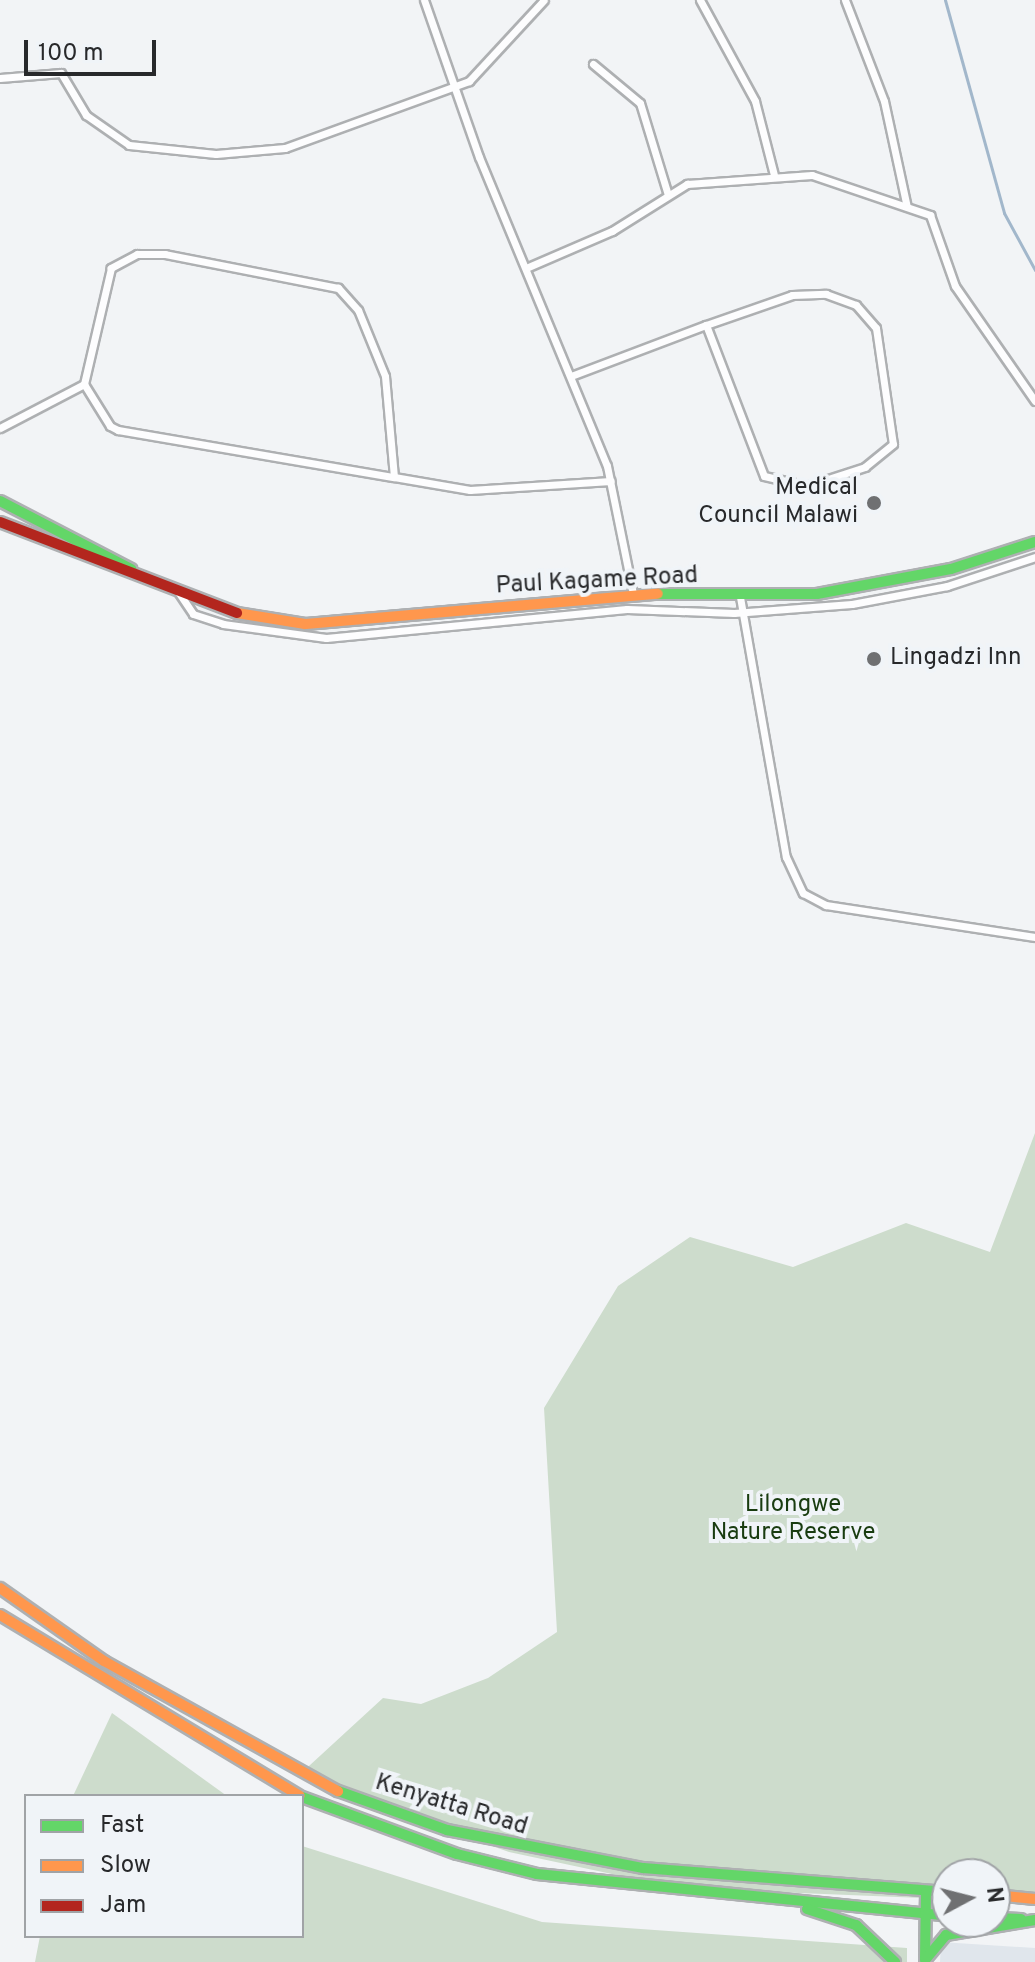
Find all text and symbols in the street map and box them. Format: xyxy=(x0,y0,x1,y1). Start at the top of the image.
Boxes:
scale bar xyxy=(28,24,160,74)
text: 100 m xyxy=(38,39,104,69)
place label: Medical Council Malawi xyxy=(698,475,858,531)
marker: Medical Council Malawi xyxy=(865,494,883,512)
street label: Paul Kagame Road xyxy=(495,562,699,602)
place label: Lingadzi Inn xyxy=(890,645,1021,673)
marker: Lingadzi Inn xyxy=(865,650,883,668)
park label: Lilongwe Nature Reserve xyxy=(711,1492,875,1548)
street label: Kenyatta Road xyxy=(371,1769,531,1843)
legend xyxy=(24,1794,304,1938)
text: Fast xyxy=(100,1811,144,1841)
text: Slow xyxy=(100,1851,151,1881)
north arrow xyxy=(931,1858,1011,1938)
text: N xyxy=(979,1886,1008,1905)
text: Jam xyxy=(100,1891,146,1921)

